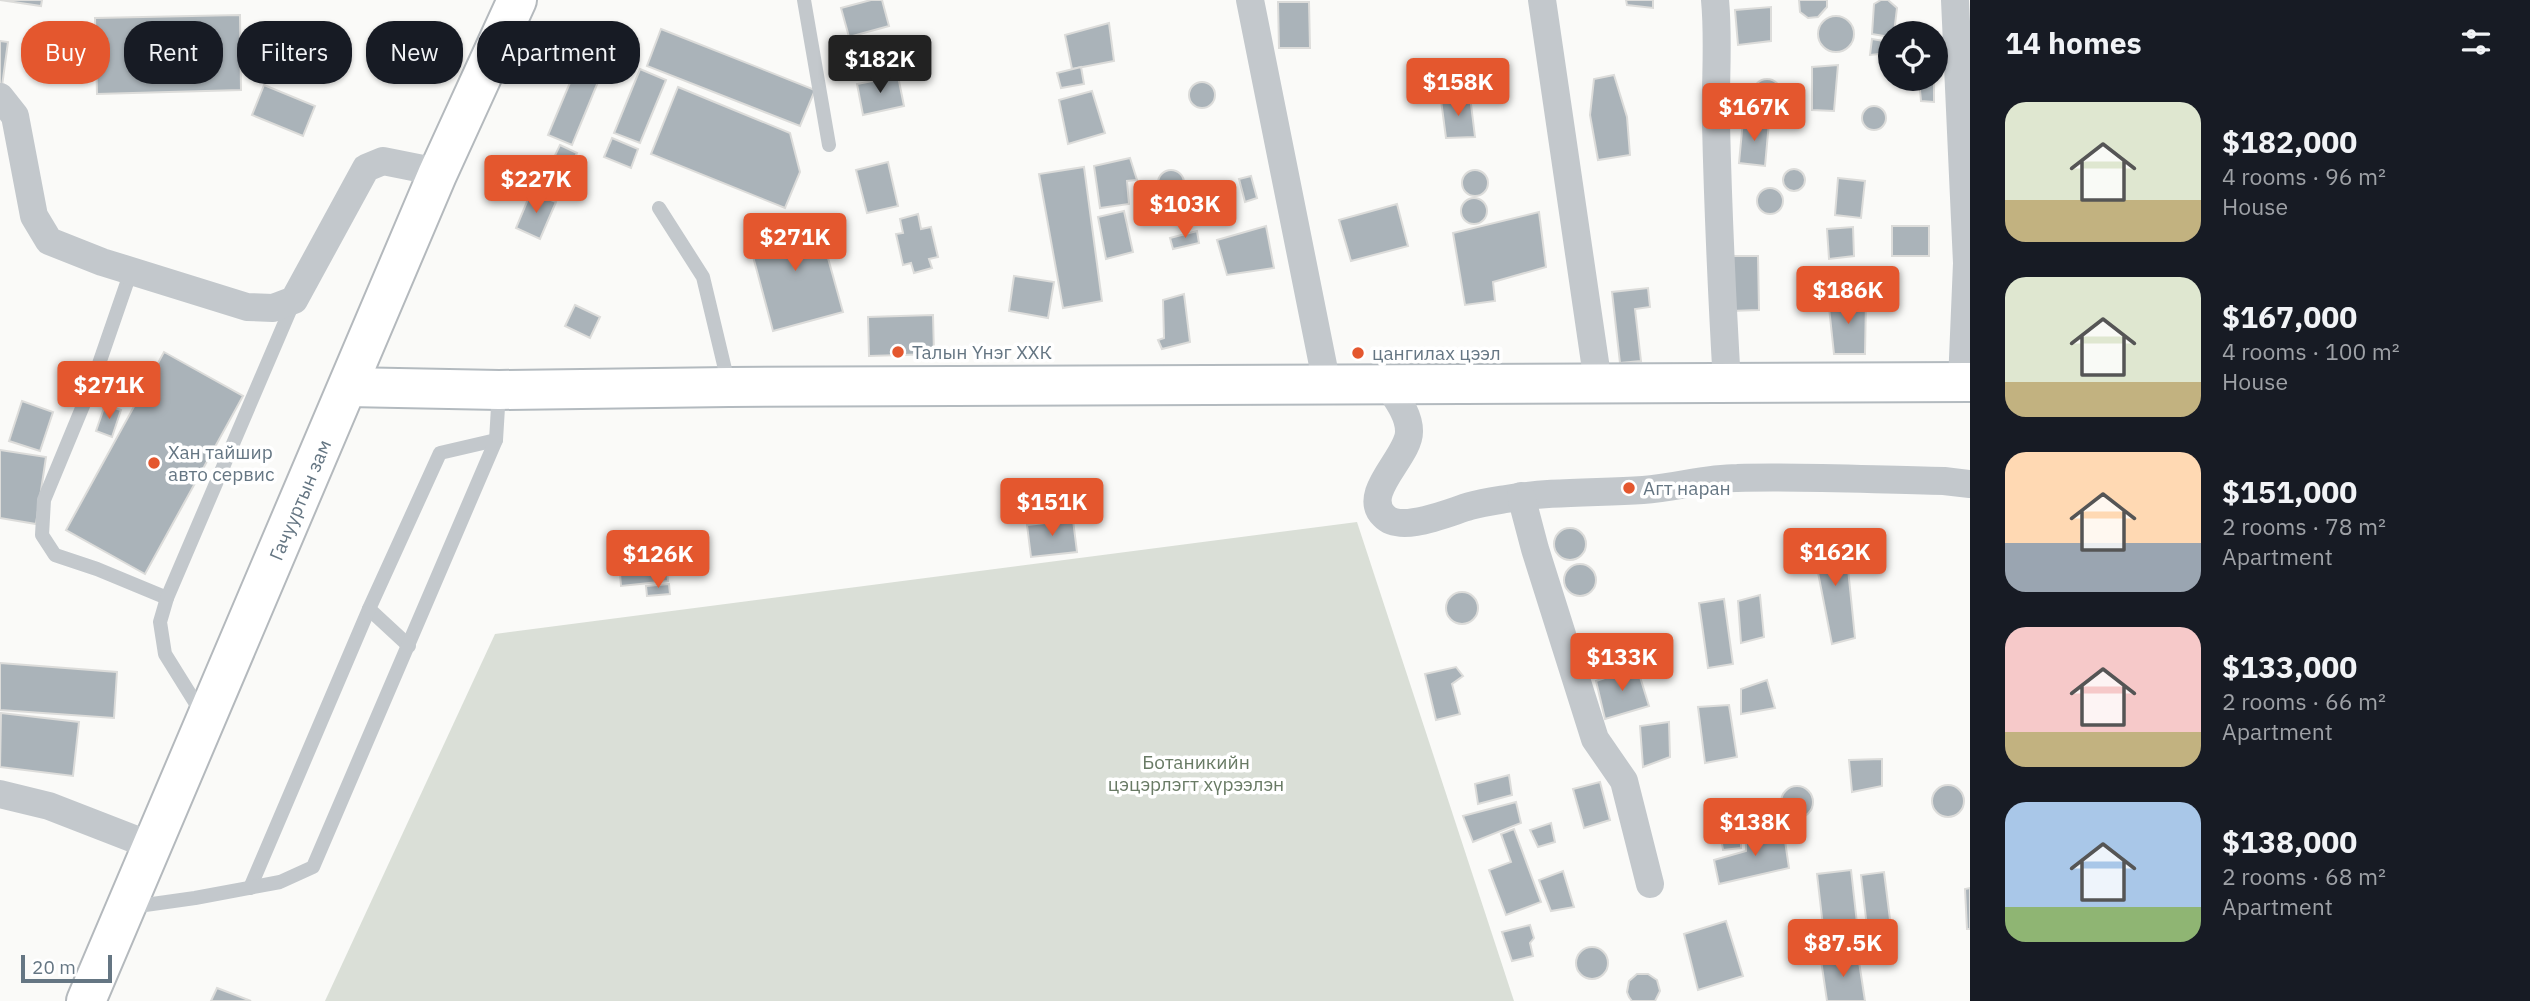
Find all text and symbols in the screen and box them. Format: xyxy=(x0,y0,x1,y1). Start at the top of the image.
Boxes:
chip: Buy xyxy=(21,21,110,84)
chip: Rent xyxy=(124,21,223,84)
chip: Filters xyxy=(237,21,352,84)
chip: New xyxy=(366,21,463,84)
chip: Apartment xyxy=(477,21,640,84)
map controls xyxy=(1878,21,1948,91)
button: locate xyxy=(1878,21,1948,91)
text: 14 homes xyxy=(2005,23,2142,62)
icon: filters xyxy=(2457,23,2495,61)
pin: $182K xyxy=(831,36,929,95)
text: $182K xyxy=(844,43,916,73)
pin: $158K xyxy=(1409,58,1507,118)
text: $158K xyxy=(1422,66,1494,96)
pin: $167K xyxy=(1705,83,1803,143)
text: $167K xyxy=(1718,91,1790,121)
text: $182,000 xyxy=(2222,122,2357,161)
icon: home xyxy=(2061,130,2145,214)
pin: $227K xyxy=(487,156,585,215)
text: 4 rooms · 96 m² xyxy=(2222,161,2386,191)
text: $227K xyxy=(500,163,572,193)
pin: $103K xyxy=(1136,180,1234,240)
text: $103K xyxy=(1149,188,1221,218)
text: House xyxy=(2222,191,2288,221)
pin: $271K xyxy=(746,214,844,273)
text: $271K xyxy=(759,221,831,251)
pin: $186K xyxy=(1799,266,1897,326)
text: $186K xyxy=(1812,274,1884,304)
text: $167,000 xyxy=(2222,297,2357,336)
icon: home xyxy=(2061,305,2145,389)
text: 4 rooms · 100 m² xyxy=(2222,336,2400,366)
place label: Талын Үнэг ХХК xyxy=(912,340,1052,364)
place label: цангилах цээл xyxy=(1372,341,1501,365)
marker: Талын Үнэг ХХК xyxy=(890,344,906,360)
marker: цангилах цээл xyxy=(1350,345,1366,361)
pin: $271K xyxy=(60,362,158,421)
text: House xyxy=(2222,366,2288,396)
text: $271K xyxy=(73,369,145,399)
street label: Гачууртын зам xyxy=(264,436,336,564)
place label: Хан тайшир авто сервис xyxy=(168,440,275,486)
marker: Хан тайшир авто сервис xyxy=(146,455,162,471)
text: $151,000 xyxy=(2222,472,2357,511)
place label: Агт наран xyxy=(1643,476,1731,500)
pin: $151K xyxy=(1003,478,1101,538)
marker: Агт наран xyxy=(1621,480,1637,496)
icon: home xyxy=(2061,480,2145,564)
text: $151K xyxy=(1016,486,1088,516)
text: 2 rooms · 78 m² xyxy=(2222,511,2386,541)
pin: $162K xyxy=(1786,528,1884,588)
pin: $126K xyxy=(609,530,707,590)
text: $162K xyxy=(1799,536,1871,566)
text: $126K xyxy=(622,538,694,568)
text: Apartment xyxy=(2222,541,2333,571)
pin: $133K xyxy=(1573,634,1671,693)
text: $133K xyxy=(1586,641,1658,671)
text: $133,000 xyxy=(2222,647,2357,686)
icon: home xyxy=(2061,655,2145,739)
text: 2 rooms · 66 m² xyxy=(2222,686,2386,716)
text: Apartment xyxy=(2222,716,2333,746)
park label: Ботаникийн цэцэрлэгт хүрээлэн xyxy=(1108,750,1284,796)
pin: $138K xyxy=(1706,798,1804,858)
text: $138K xyxy=(1719,806,1791,836)
text: $138,000 xyxy=(2222,822,2357,861)
icon: home xyxy=(2061,830,2145,914)
text: 2 rooms · 68 m² xyxy=(2222,861,2386,891)
text: Apartment xyxy=(2222,891,2333,921)
pin: $87.5K xyxy=(1786,920,1900,979)
text: $87.5K xyxy=(1804,927,1882,957)
scale bar xyxy=(21,952,112,984)
text: 20 m xyxy=(32,955,76,979)

